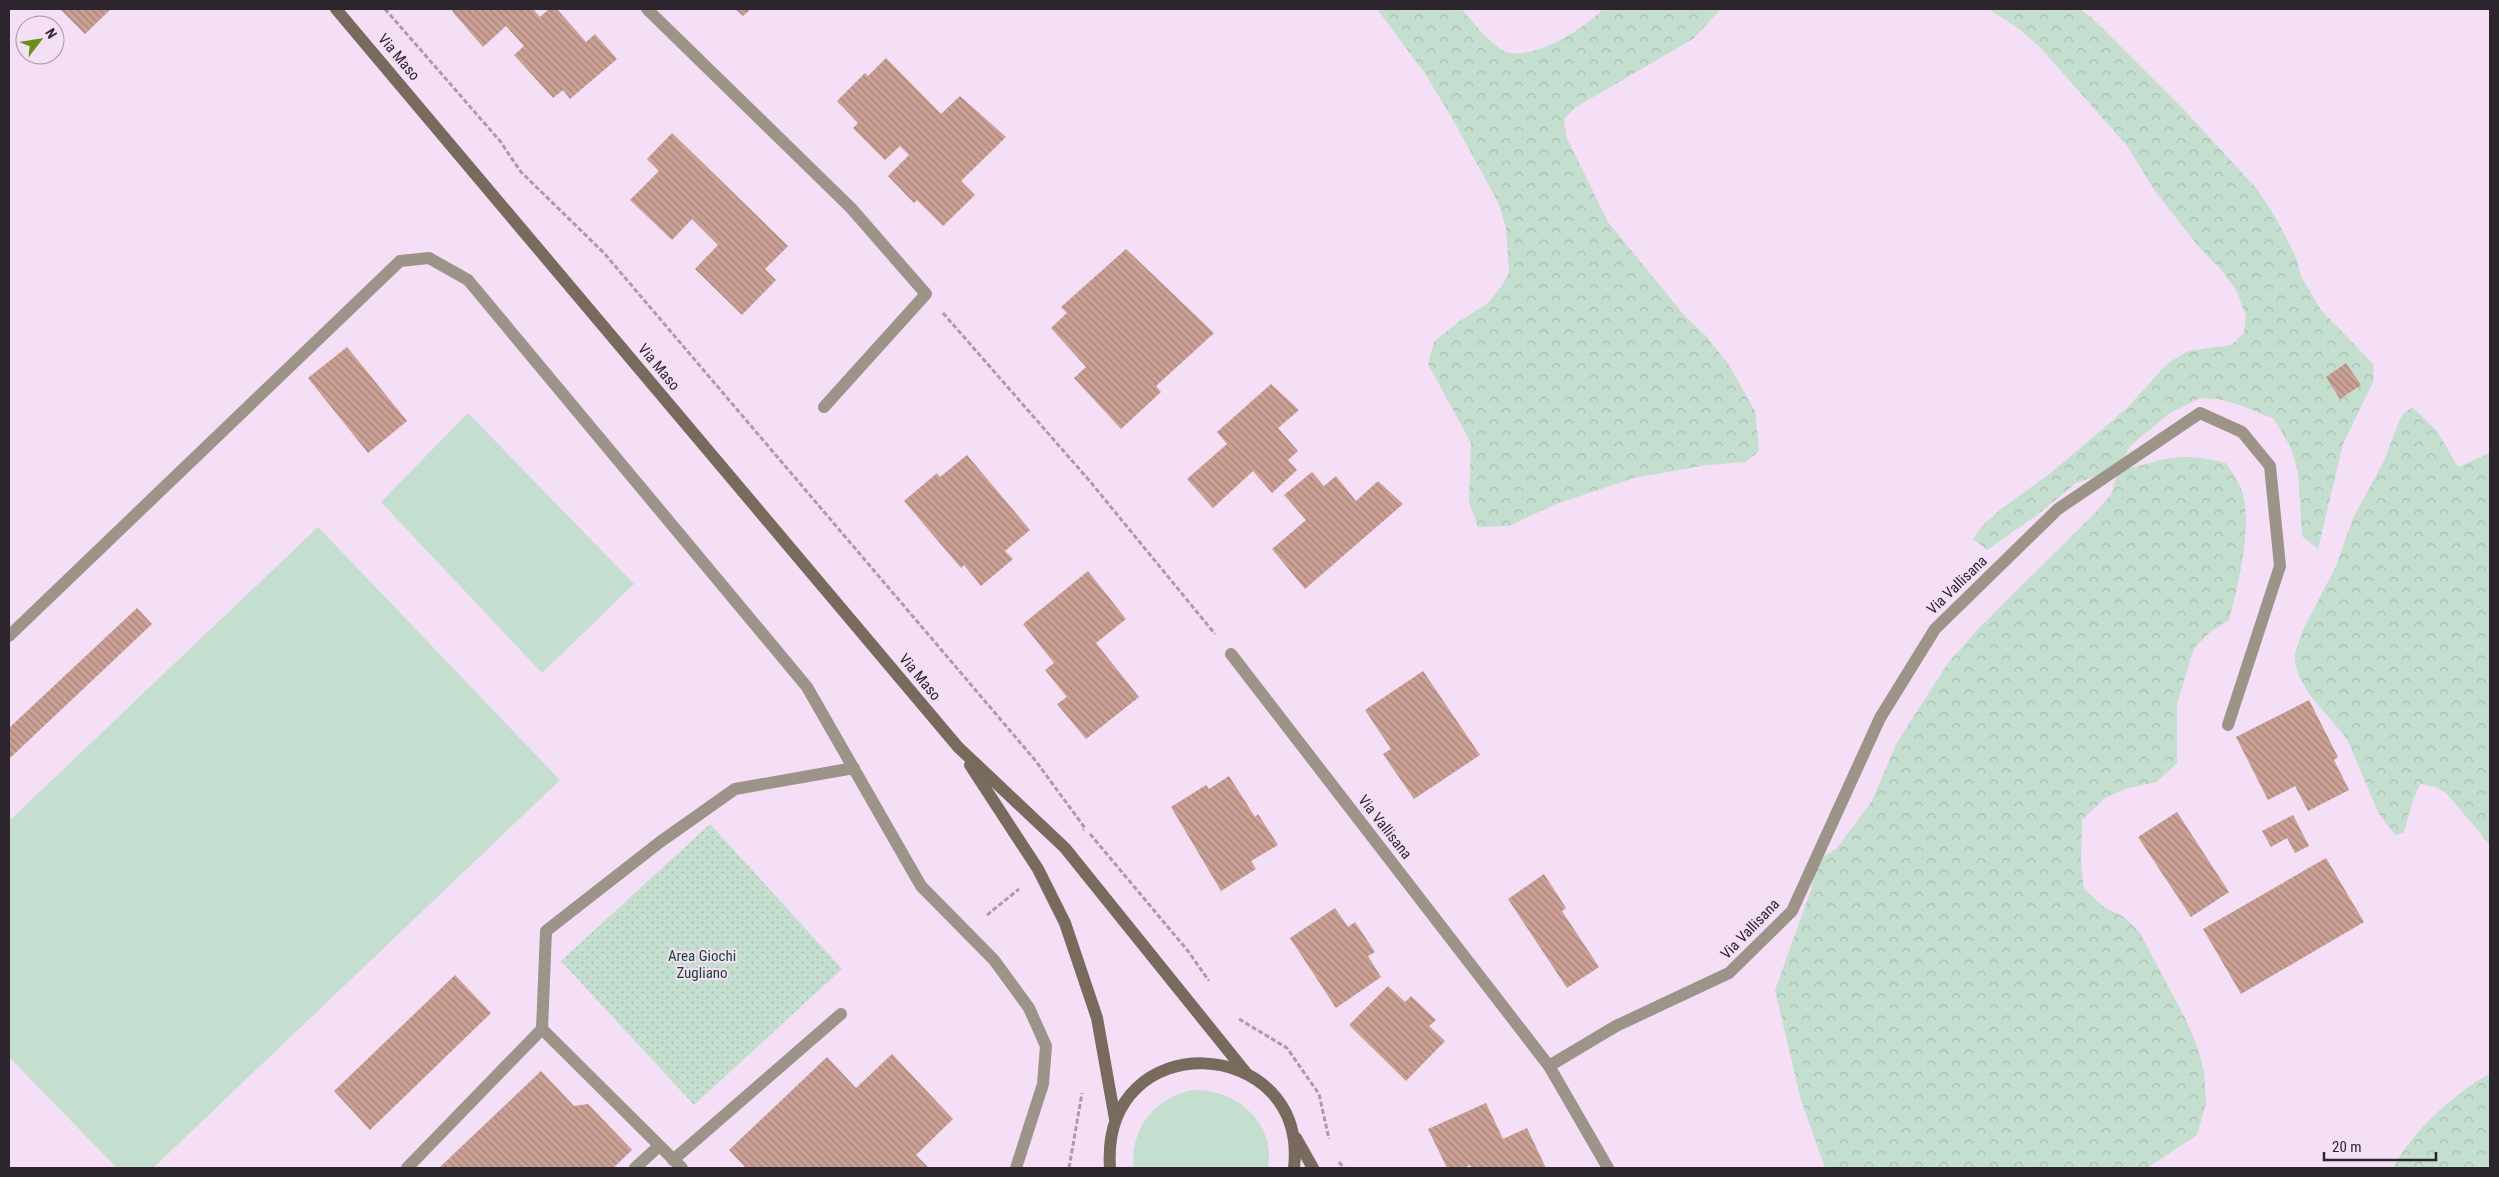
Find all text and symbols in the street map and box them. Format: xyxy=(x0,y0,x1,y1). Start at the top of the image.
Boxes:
north arrow xyxy=(15,15,65,65)
text: N xyxy=(42,26,60,41)
street label: Via Maso xyxy=(374,30,424,84)
street label: Via Maso xyxy=(634,340,684,394)
street label: Via Vallisana xyxy=(1923,552,1991,618)
street label: Via Maso xyxy=(895,650,945,704)
street label: Via Vallisana xyxy=(1354,791,1416,863)
street label: Via Vallisana xyxy=(1717,895,1783,963)
park label: Area Giochi Zugliano xyxy=(668,947,736,982)
scale bar xyxy=(2324,1130,2436,1162)
text: 20 m xyxy=(2332,1138,2362,1156)

